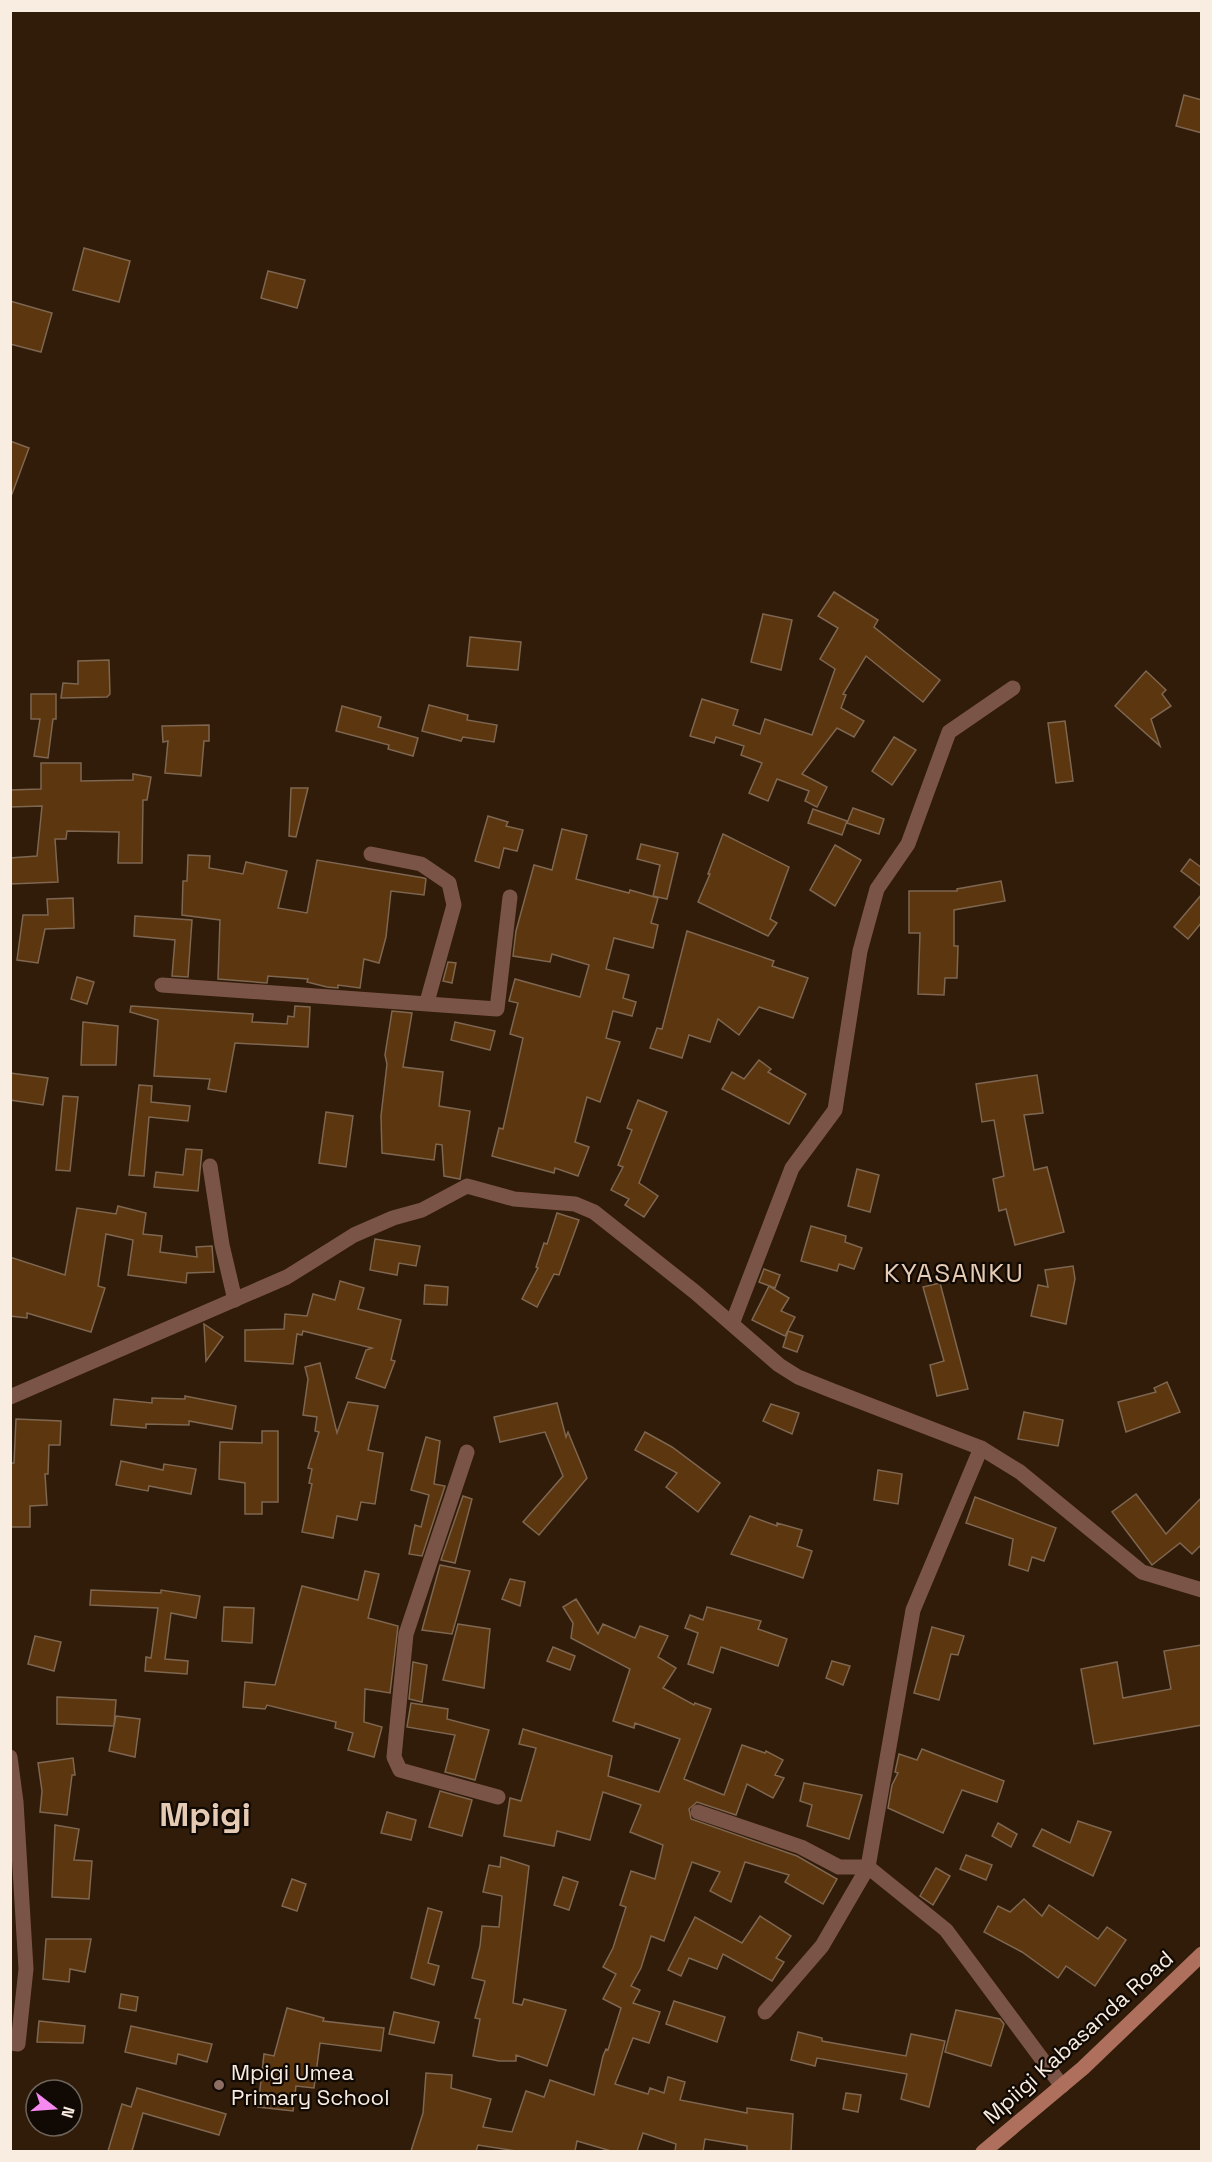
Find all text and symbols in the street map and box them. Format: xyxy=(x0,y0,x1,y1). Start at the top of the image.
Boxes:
district label: KYASANKU xyxy=(884,1256,1024,1290)
district label: Mpigi xyxy=(159,1793,251,1836)
street label: Mpiigi Kabasanda Road xyxy=(977,1944,1179,2130)
place label: Mpigi Umea Primary School xyxy=(231,2058,390,2111)
north arrow xyxy=(24,2078,84,2138)
marker: Mpigi Umea Primary School xyxy=(212,2078,226,2092)
text: N xyxy=(56,2104,79,2120)

